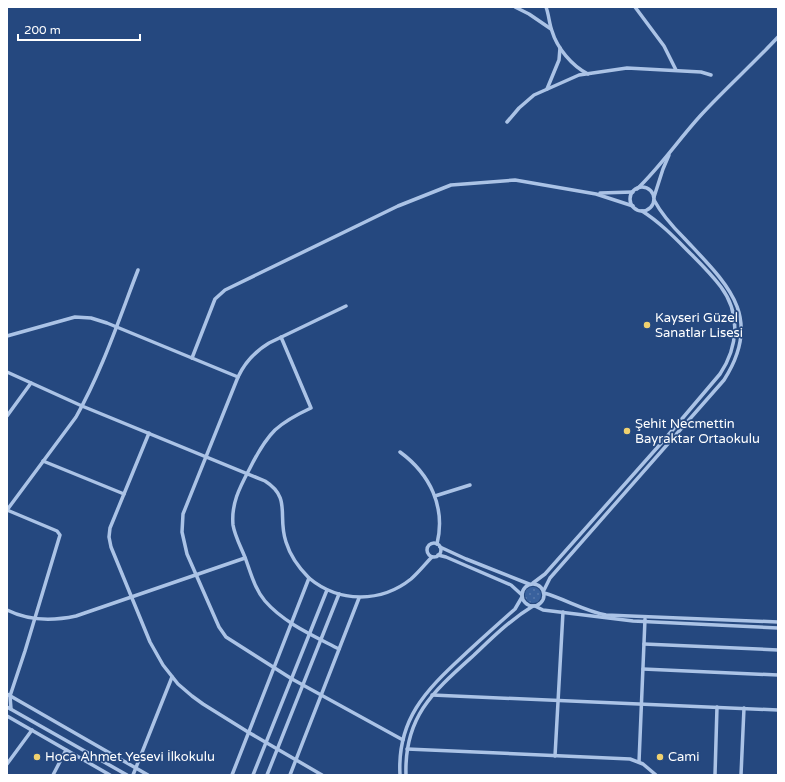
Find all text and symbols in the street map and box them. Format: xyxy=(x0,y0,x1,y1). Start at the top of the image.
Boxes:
scale bar xyxy=(18,16,140,42)
text: 200 m xyxy=(24,23,61,37)
place label: Kayseri Güzel Sanatlar Lisesi xyxy=(655,310,743,341)
marker: Kayseri Güzel Sanatlar Lisesi xyxy=(642,320,652,330)
place label: Şehit Necmettin Bayraktar Ortaokulu xyxy=(635,416,760,447)
marker: Şehit Necmettin Bayraktar Ortaokulu xyxy=(622,426,632,436)
place label: Hoca Ahmet Yesevi İlkokulu xyxy=(45,749,215,765)
place label: Cami xyxy=(668,749,700,765)
marker: Hoca Ahmet Yesevi İlkokulu xyxy=(32,752,42,762)
marker: Cami xyxy=(655,752,665,762)

